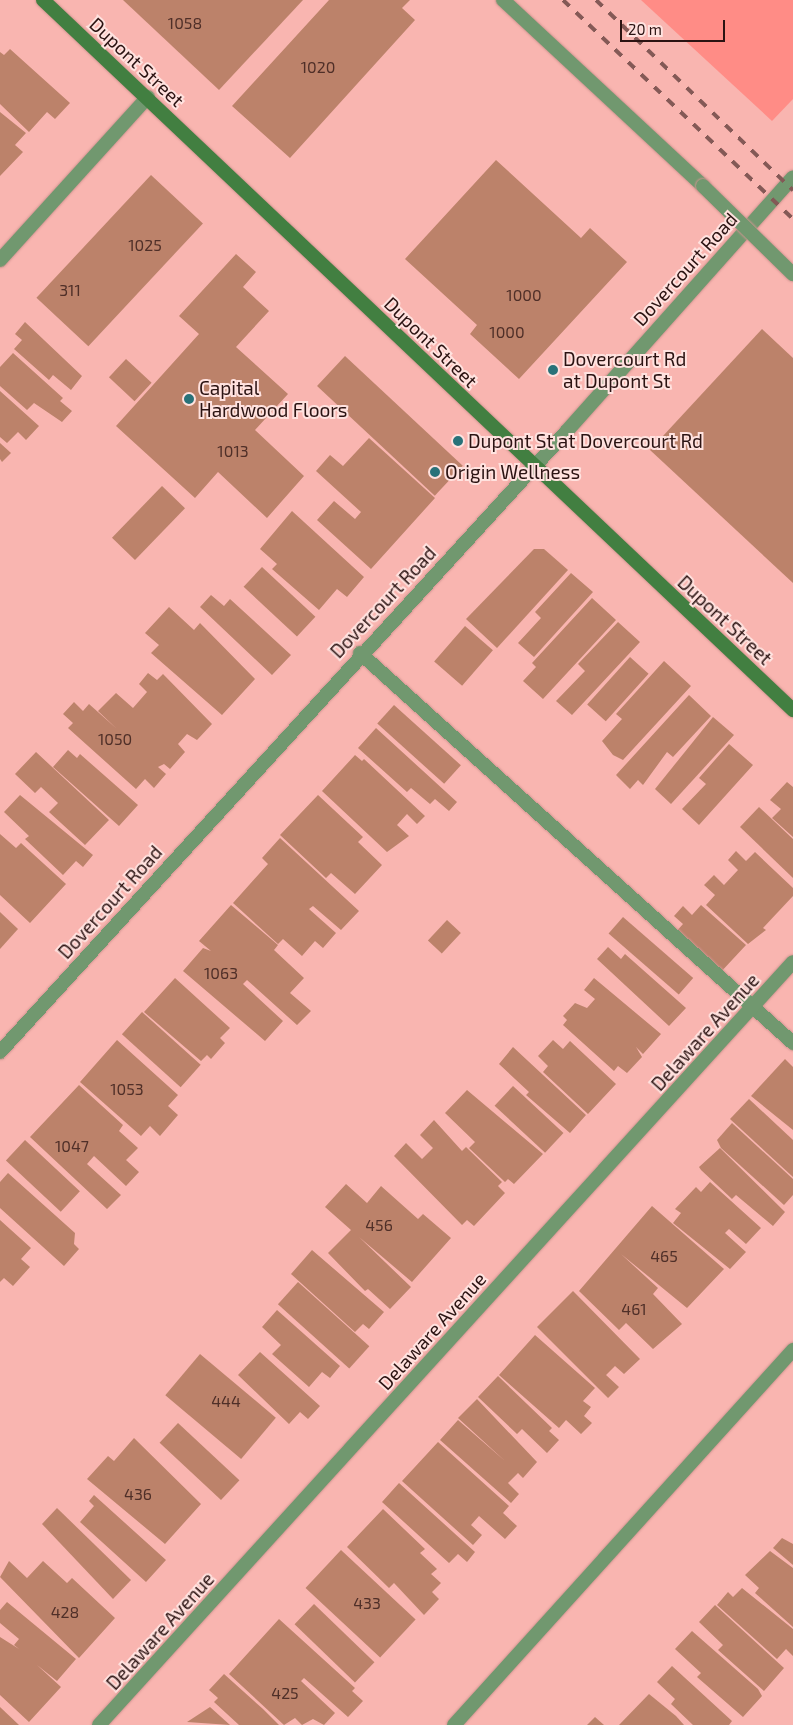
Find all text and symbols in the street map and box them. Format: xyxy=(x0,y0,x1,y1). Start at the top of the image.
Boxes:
scale bar xyxy=(623,10,728,42)
street label: Dupont Street xyxy=(85,13,189,111)
house number: 1058 xyxy=(168,13,202,33)
text: 20 m xyxy=(628,20,662,38)
house number: 1020 xyxy=(301,57,335,77)
street label: Dovercourt Road xyxy=(628,208,742,330)
house number: 1025 xyxy=(128,235,162,255)
house number: 311 xyxy=(59,280,81,300)
house number: 1000 xyxy=(506,285,542,305)
street label: Dupont Street xyxy=(380,292,482,392)
house number: 1000 xyxy=(489,322,525,342)
place label: Dovercourt Rd at Dupont St xyxy=(563,348,686,392)
marker: Dovercourt Rd at Dupont St xyxy=(547,364,559,376)
place label: Capital Hardwood Floors xyxy=(199,377,347,421)
marker: Capital Hardwood Floors xyxy=(183,393,195,405)
place label: Dupont St at Dovercourt Rd xyxy=(468,430,703,452)
marker: Dupont St at Dovercourt Rd xyxy=(452,435,464,447)
house number: 1013 xyxy=(217,441,249,461)
place label: Origin Wellness xyxy=(445,461,580,483)
marker: Origin Wellness xyxy=(429,466,441,478)
street label: Dovercourt Road xyxy=(325,541,441,663)
street label: Dupont Street xyxy=(673,571,777,669)
house number: 1050 xyxy=(98,729,132,749)
street label: Dovercourt Road xyxy=(53,841,167,963)
house number: 1063 xyxy=(204,963,238,983)
street label: Delaware Avenue xyxy=(646,968,764,1096)
house number: 1053 xyxy=(110,1079,144,1099)
house number: 1047 xyxy=(55,1136,89,1156)
house number: 456 xyxy=(365,1215,393,1235)
house number: 465 xyxy=(650,1246,678,1266)
street label: Delaware Avenue xyxy=(373,1267,491,1395)
house number: 461 xyxy=(621,1299,647,1319)
house number: 444 xyxy=(211,1391,241,1411)
house number: 436 xyxy=(124,1484,152,1504)
street label: Delaware Avenue xyxy=(101,1567,219,1695)
house number: 433 xyxy=(353,1593,381,1613)
house number: 428 xyxy=(51,1602,79,1622)
house number: 425 xyxy=(271,1683,299,1703)

